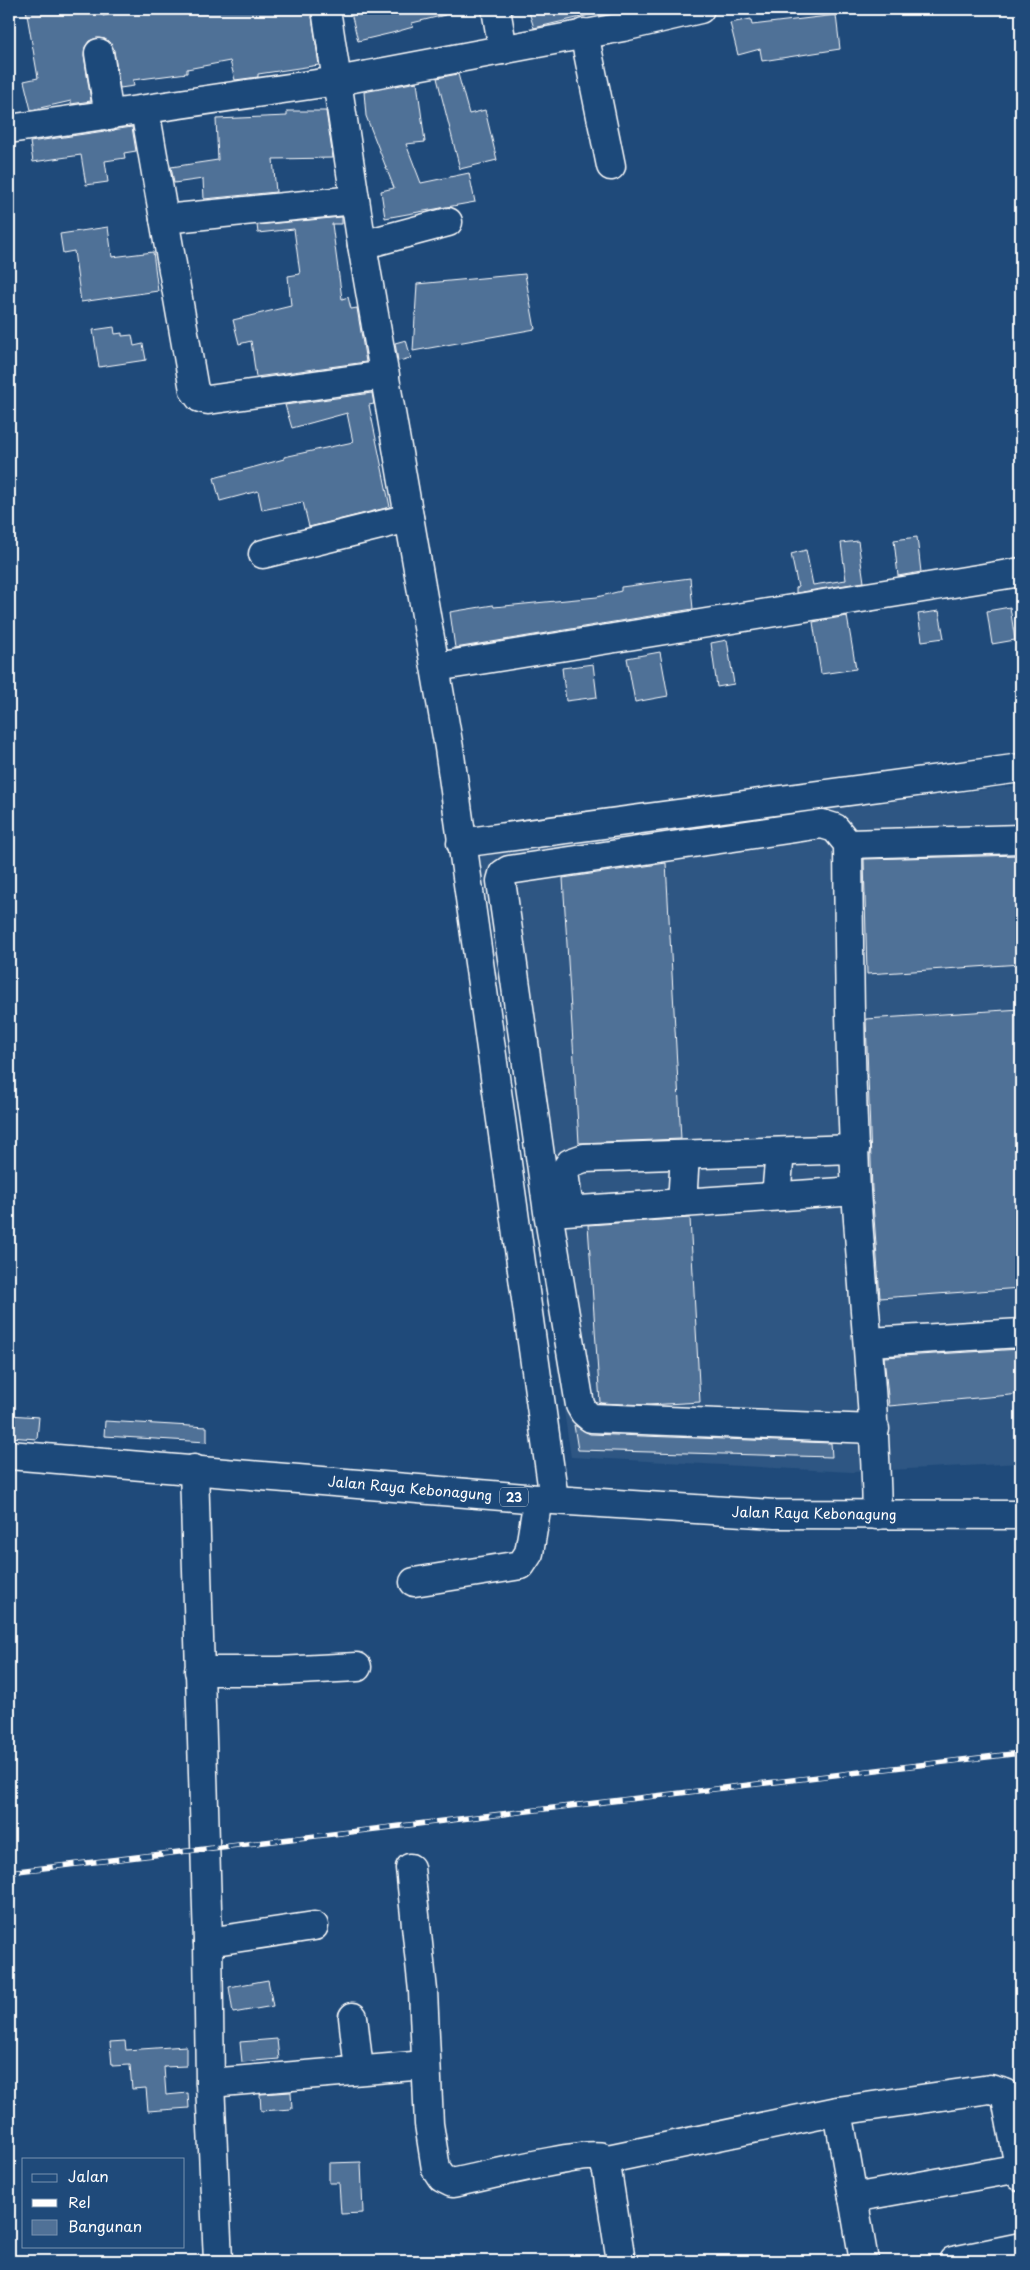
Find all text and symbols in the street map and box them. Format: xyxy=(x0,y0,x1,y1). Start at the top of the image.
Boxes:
street label: Jalan Raya Kebonagung xyxy=(327,1470,493,1506)
road number: 23 xyxy=(500,1488,528,1506)
street label: Jalan Raya Kebonagung xyxy=(731,1501,897,1525)
legend xyxy=(22,2158,185,2248)
text: Jalan xyxy=(68,2164,109,2187)
text: Rel xyxy=(68,2190,90,2213)
text: Bangunan xyxy=(68,2214,142,2237)

